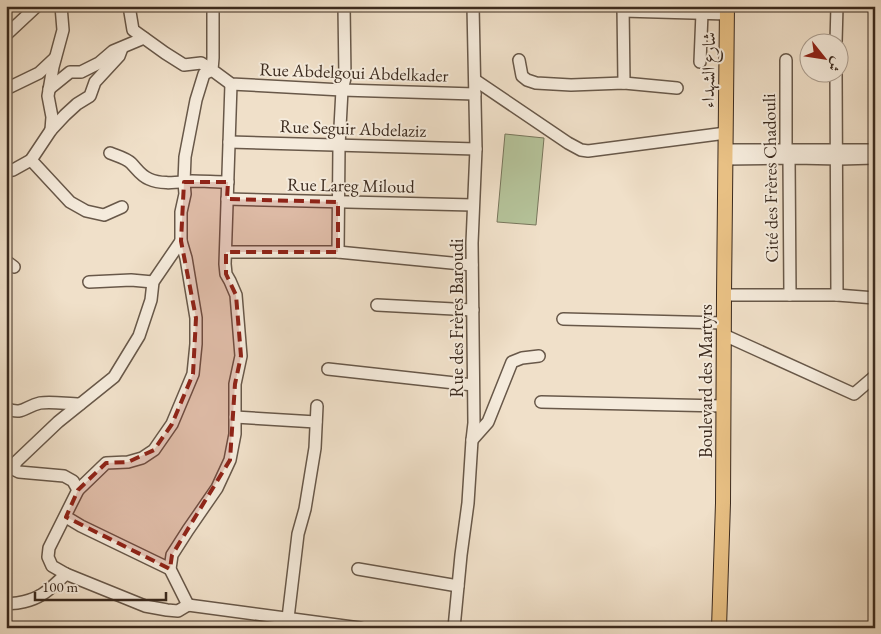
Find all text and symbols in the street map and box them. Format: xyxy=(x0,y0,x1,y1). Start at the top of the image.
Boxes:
street label: شارع الشهداء xyxy=(696,32,724,108)
north arrow xyxy=(798,32,848,82)
text: ش xyxy=(824,54,847,75)
street label: Rue Abdelgoui Abdelkader xyxy=(259,57,449,87)
street label: Cité des Frères Chadouli xyxy=(757,93,783,263)
street label: Rue Seguir Abdelaziz xyxy=(279,114,427,142)
street label: Rue Lareg Miloud xyxy=(287,172,416,198)
street label: Rue des Frères Baroudi xyxy=(445,238,468,397)
street label: Boulevard des Martyrs xyxy=(694,304,717,458)
scale bar xyxy=(35,569,166,601)
text: 100 m xyxy=(42,577,79,596)

